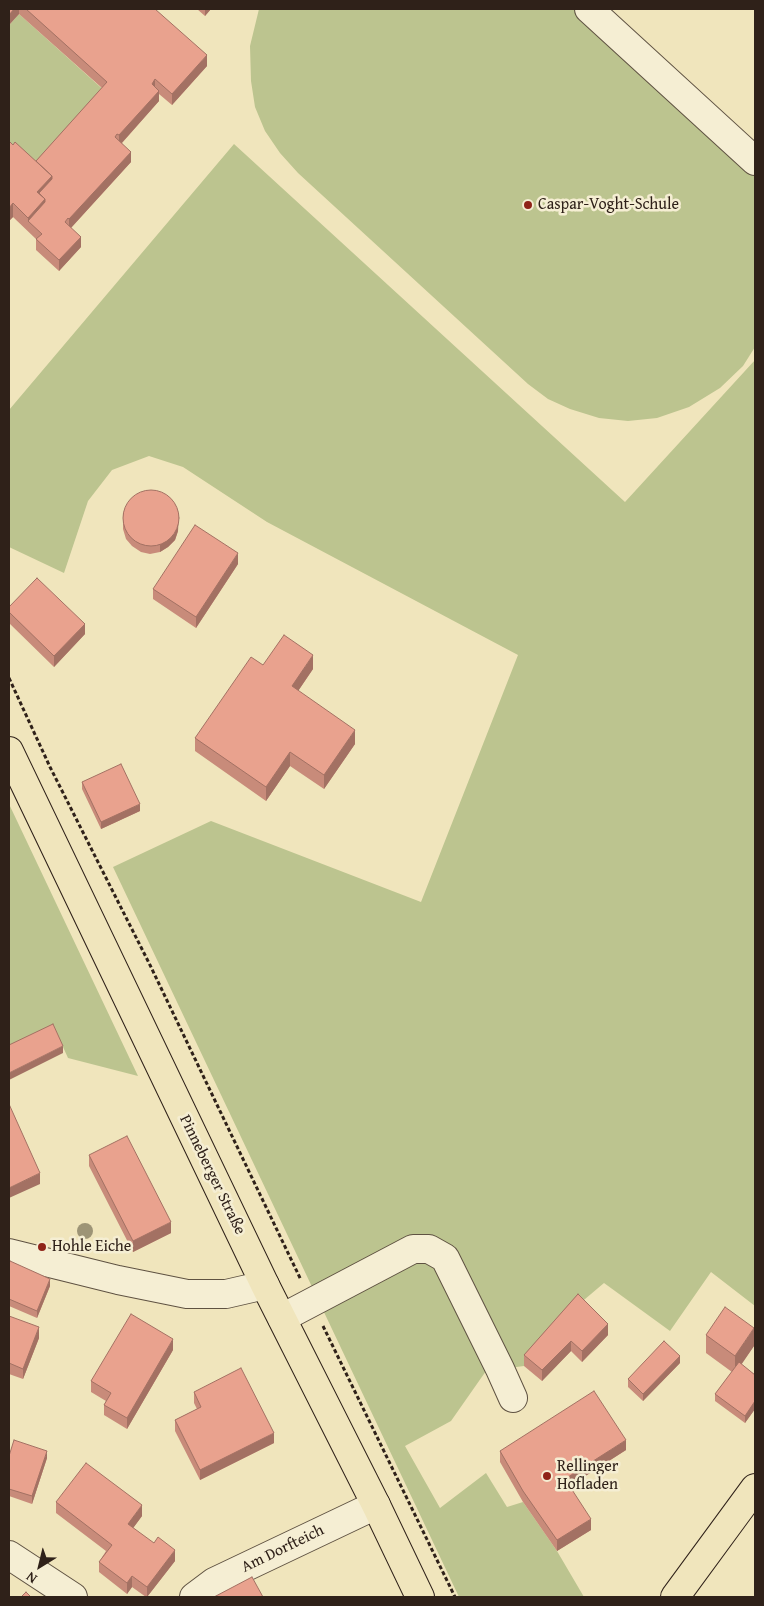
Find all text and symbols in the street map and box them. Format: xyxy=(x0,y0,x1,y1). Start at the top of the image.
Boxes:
place label: Caspar-Voght-Schule xyxy=(538,195,679,215)
marker: Caspar-Voght-Schule xyxy=(522,199,534,211)
street label: Pinneberger Straße xyxy=(175,1112,249,1238)
place label: Hohle Eiche xyxy=(52,1237,131,1257)
marker: Hohle Eiche xyxy=(36,1241,48,1253)
place label: Rellinger Hofladen xyxy=(557,1457,618,1495)
marker: Rellinger Hofladen xyxy=(541,1470,553,1482)
street label: Am Dorfteich xyxy=(239,1521,327,1577)
north arrow xyxy=(15,1541,65,1591)
text: N xyxy=(22,1567,41,1589)

